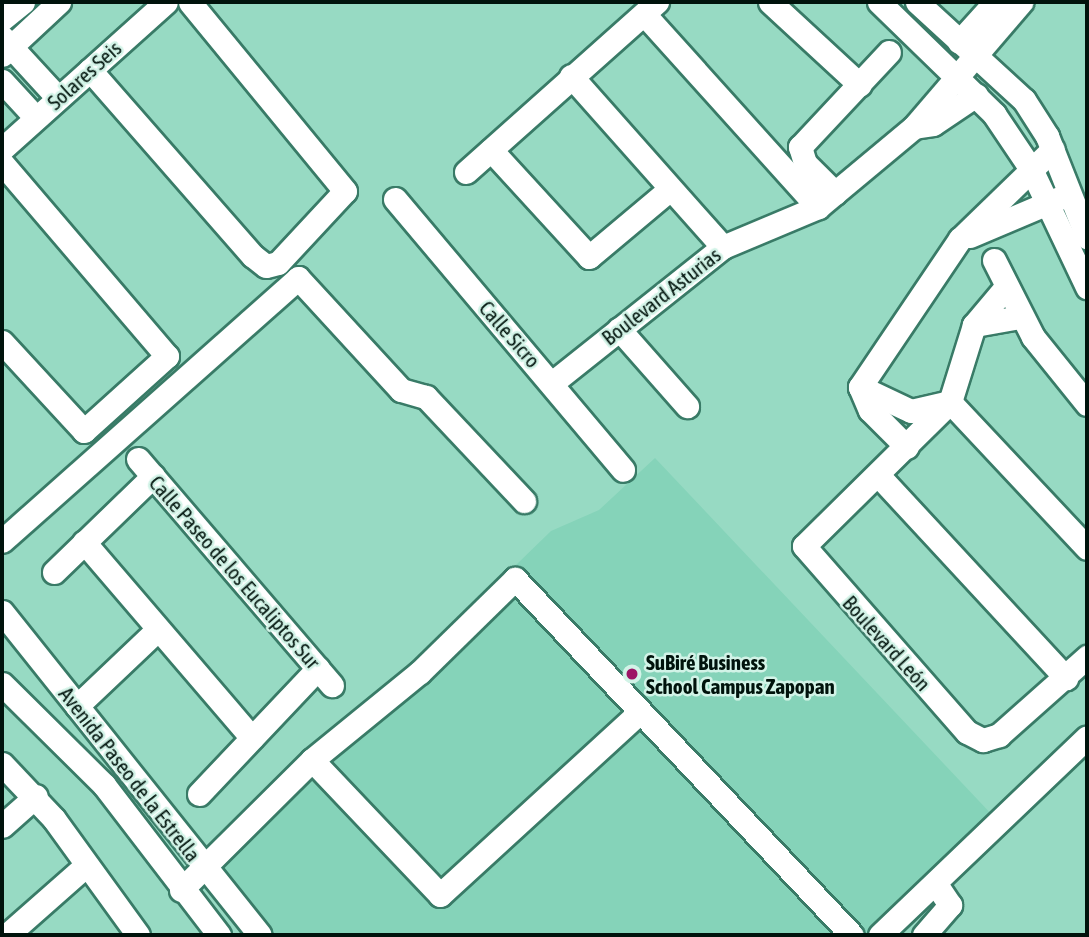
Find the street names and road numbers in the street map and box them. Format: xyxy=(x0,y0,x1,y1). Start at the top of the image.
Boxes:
street label: Solares Seis xyxy=(42,35,126,115)
street label: Boulevard Asturias xyxy=(597,242,725,350)
street label: Calle Sicro xyxy=(474,296,546,372)
street label: Calle Paseo de los Eucaliptos Sur xyxy=(144,470,326,674)
street label: Boulevard León xyxy=(838,590,936,696)
street label: Avenida Paseo de la Estrella xyxy=(54,682,206,866)

